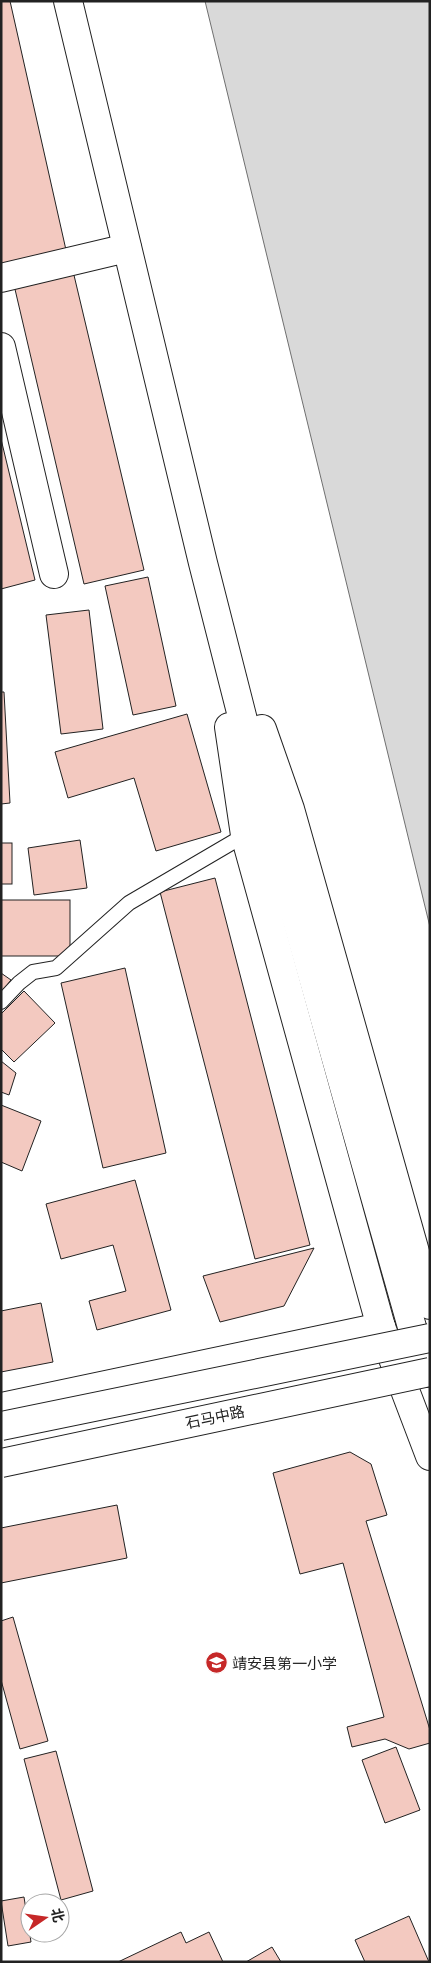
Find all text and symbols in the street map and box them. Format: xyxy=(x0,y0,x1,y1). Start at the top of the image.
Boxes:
street label: 石马中路 xyxy=(184,1401,246,1433)
school or university icon: 靖安县第一小学 xyxy=(204,1651,228,1675)
place label: 靖安县第一小学 xyxy=(232,1654,337,1673)
north arrow xyxy=(20,1893,70,1943)
text: 北 xyxy=(48,1906,68,1924)

